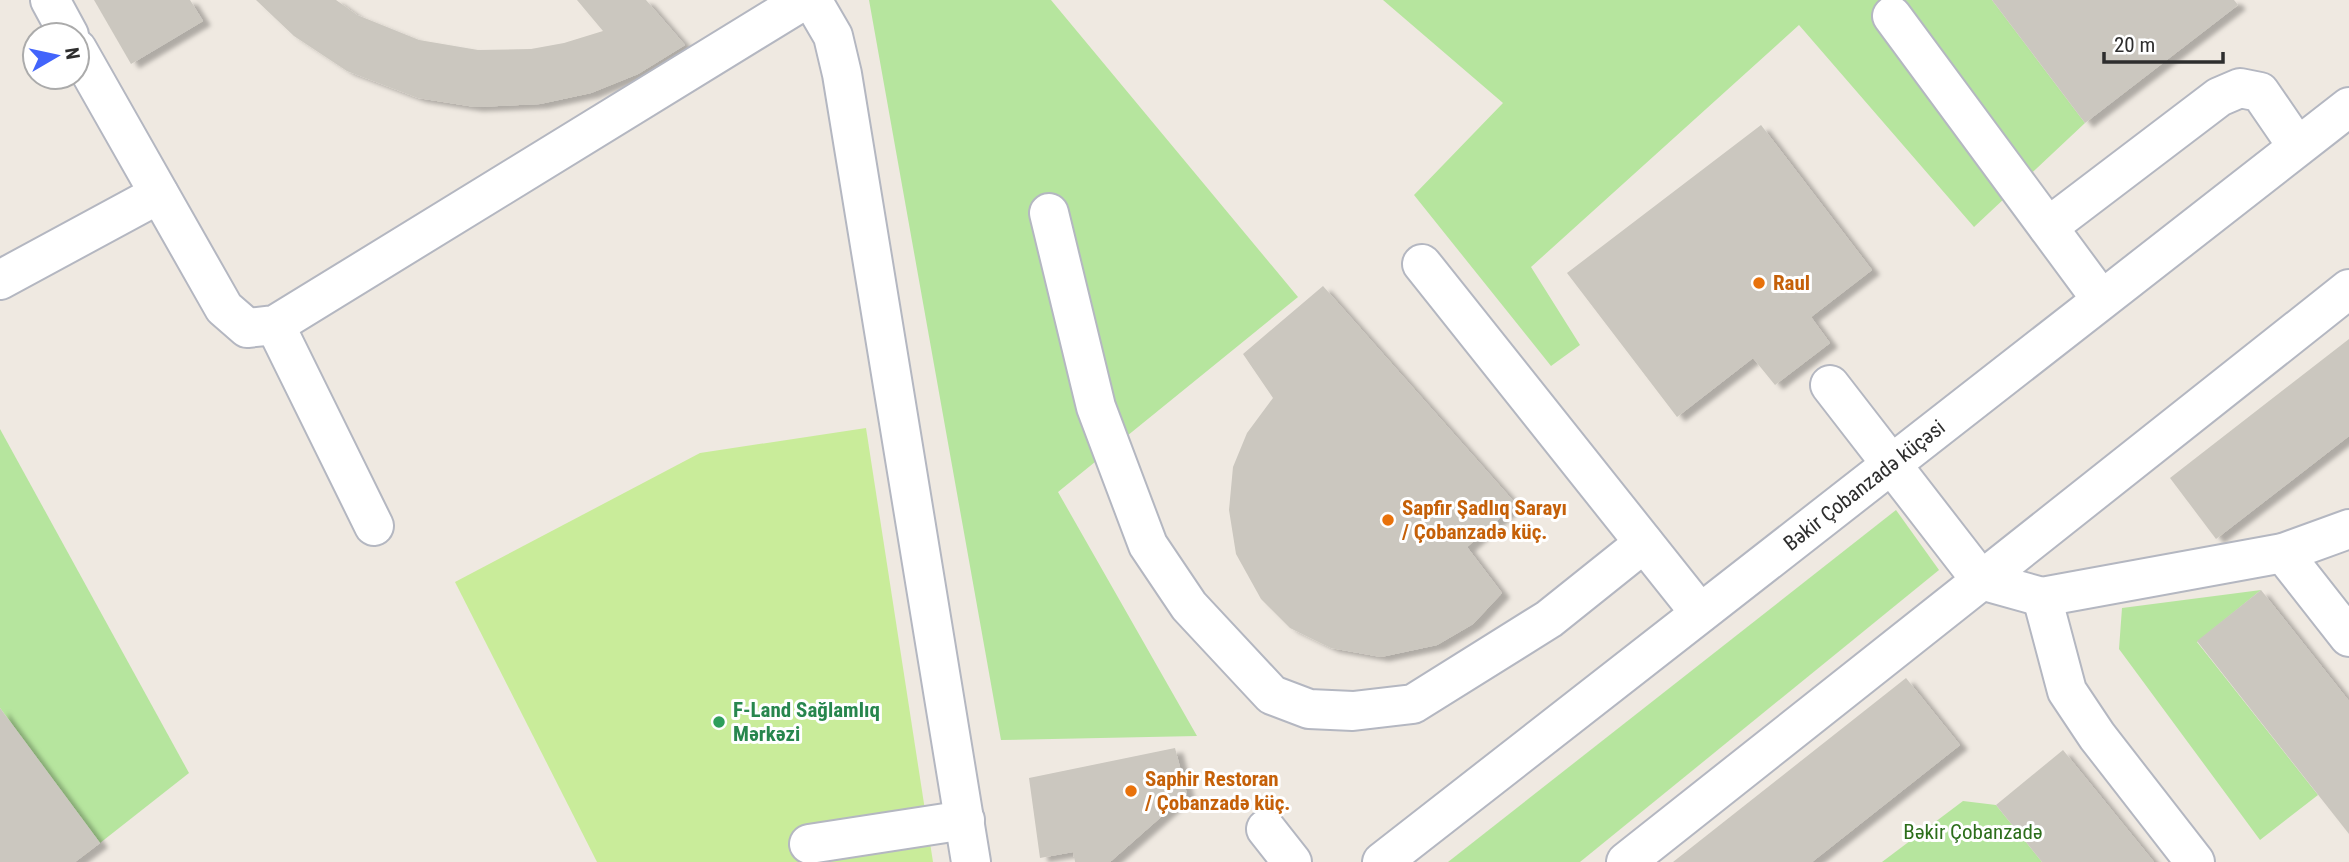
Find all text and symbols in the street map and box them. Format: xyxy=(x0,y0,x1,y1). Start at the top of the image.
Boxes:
north arrow xyxy=(21,21,91,91)
scale bar xyxy=(2104,21,2223,65)
text: 20 m xyxy=(2114,33,2155,57)
text: N xyxy=(60,46,85,61)
place label: Raul xyxy=(1773,271,1810,295)
marker: Raul xyxy=(1751,275,1767,291)
street label: Bəkir Çobanzadə küçəsi xyxy=(1779,415,1950,556)
place label: Sapfir Şadlıq Sarayı / Çobanzadə küç. xyxy=(1401,496,1567,544)
marker: Sapfir Şadlıq Sarayı / Çobanzadə küç. xyxy=(1380,512,1396,528)
place label: F-Land Sağlamlıq Mərkəzi xyxy=(733,698,880,746)
marker: F-Land Sağlamlıq Mərkəzi xyxy=(711,714,727,730)
place label: Saphir Restoran / Çobanzadə küç. xyxy=(1144,767,1290,815)
marker: Saphir Restoran / Çobanzadə küç. xyxy=(1123,783,1139,799)
park label: Bəkir Çobanzadə xyxy=(1903,820,2043,844)

